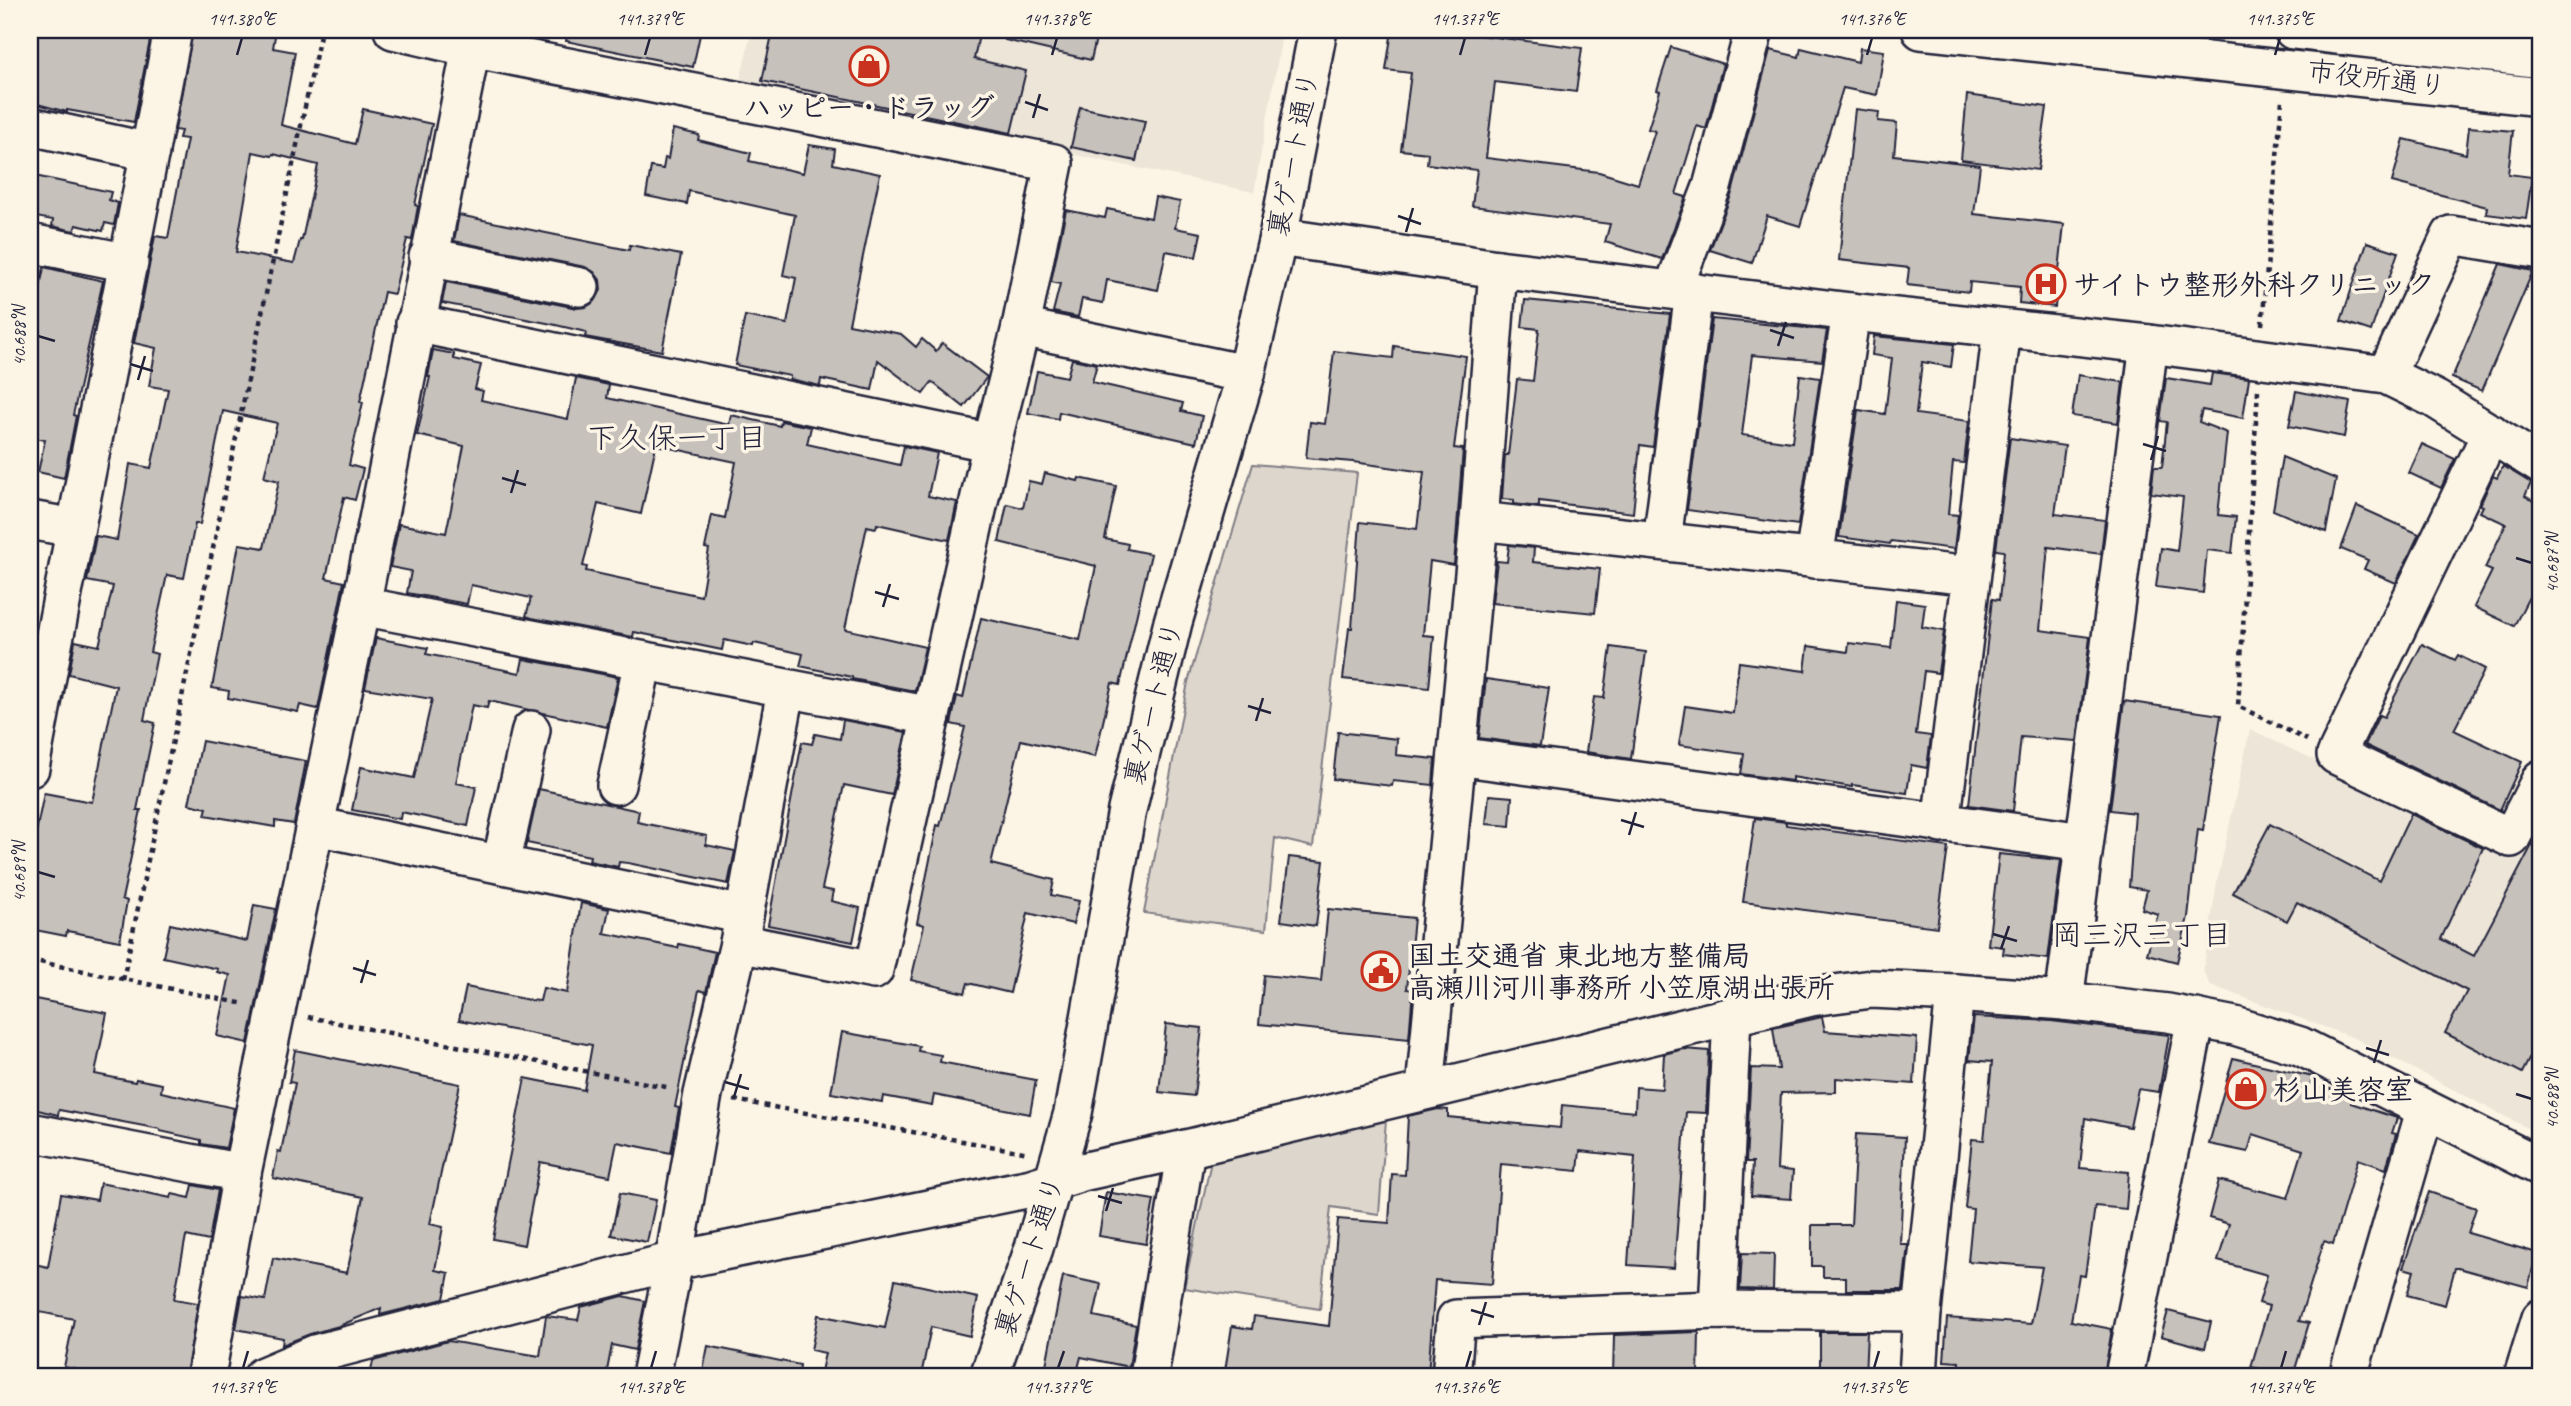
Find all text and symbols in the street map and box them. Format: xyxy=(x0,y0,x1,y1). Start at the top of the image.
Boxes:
text: 141.380°E xyxy=(209,8,278,30)
text: 141.379°E xyxy=(617,8,686,30)
text: 141.378°E xyxy=(1024,8,1093,30)
text: 141.377°E xyxy=(1432,8,1501,30)
text: 141.376°E xyxy=(1839,8,1908,30)
text: 141.375°E xyxy=(2247,8,2316,30)
shop icon: ハッピー・ドラッグ xyxy=(848,45,890,87)
street label: 市役所通り xyxy=(2305,52,2449,104)
street label: 裏ゲート通り xyxy=(1260,68,1326,240)
place label: ハッピー・ドラッグ xyxy=(744,90,994,125)
hospital icon: サイトウ整形外科クリニック xyxy=(2025,263,2067,305)
place label: サイトウ整形外科クリニック xyxy=(2073,267,2435,302)
text: 40.688°N xyxy=(8,303,30,366)
district label: 下久保一丁目 xyxy=(587,419,767,457)
text: 40.687°N xyxy=(2541,530,2563,593)
street label: 裏ゲート通り xyxy=(1116,617,1190,789)
text: 40.689°N xyxy=(8,839,30,902)
district label: 岡三沢三丁目 xyxy=(2052,916,2232,954)
place label: 国土交通省 東北地方整備局 高瀬川河川事務所 小笠原湖出張所 xyxy=(1408,938,1835,1005)
public building icon: 国土交通省 東北地方整備局 高瀬川河川事務所 小笠原湖出張所 xyxy=(1360,950,1402,992)
text: 40.688°N xyxy=(2541,1066,2563,1129)
shop icon: 杉山美容室 xyxy=(2225,1068,2267,1110)
place label: 杉山美容室 xyxy=(2273,1072,2413,1107)
street label: 裏ゲート通り xyxy=(986,1171,1072,1341)
text: 141.379°E xyxy=(210,1376,279,1398)
text: 141.378°E xyxy=(618,1376,687,1398)
text: 141.377°E xyxy=(1025,1376,1094,1398)
text: 141.376°E xyxy=(1433,1376,1502,1398)
text: 141.375°E xyxy=(1841,1376,1910,1398)
text: 141.374°E xyxy=(2248,1376,2317,1398)

